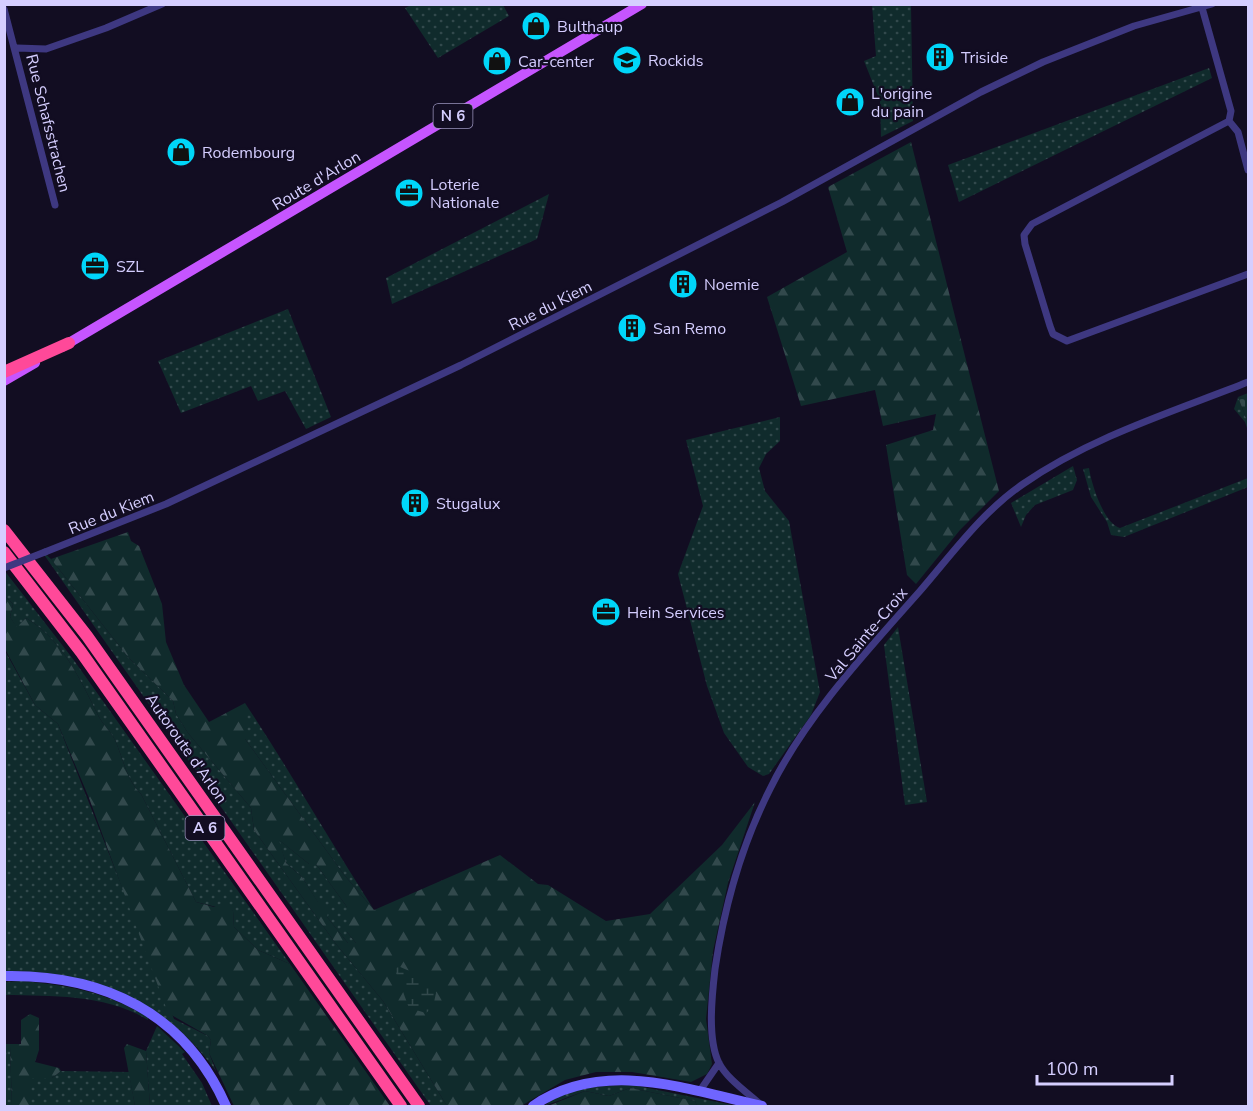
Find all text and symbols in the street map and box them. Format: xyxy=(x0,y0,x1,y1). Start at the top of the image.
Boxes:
shop icon: Bulthaup xyxy=(520,10,552,42)
place label: Bulthaup xyxy=(557,16,623,38)
building icon: Triside xyxy=(924,41,956,73)
school or university icon: Rockids xyxy=(611,44,643,76)
shop icon: Car-center xyxy=(481,45,513,77)
place label: Triside xyxy=(961,47,1008,69)
place label: Rockids xyxy=(648,50,704,72)
place label: Car-center xyxy=(518,51,594,73)
street label: Rue Schafsstrachen xyxy=(20,52,76,195)
place label: L'origine du pain xyxy=(871,83,932,123)
shop icon: L'origine du pain xyxy=(834,86,866,118)
road number: N 6 xyxy=(434,104,472,128)
shop icon: Rodembourg xyxy=(165,136,197,168)
place label: Rodembourg xyxy=(202,142,295,164)
street label: Route d'Arlon xyxy=(268,146,365,216)
place label: Loterie Nationale xyxy=(430,174,499,214)
office icon: Loterie Nationale xyxy=(393,177,425,209)
office icon: SZL xyxy=(79,250,111,282)
place label: SZL xyxy=(116,256,144,278)
building icon: Noemie xyxy=(667,268,699,300)
place label: Noemie xyxy=(704,274,759,296)
street label: Rue du Kiem xyxy=(505,276,596,336)
building icon: San Remo xyxy=(616,312,648,344)
place label: San Remo xyxy=(653,318,726,340)
street label: Rue du Kiem xyxy=(65,486,158,540)
building icon: Stugalux xyxy=(399,487,431,519)
place label: Stugalux xyxy=(436,493,501,515)
street label: Val Sainte-Croix xyxy=(820,582,913,687)
office icon: Hein Services xyxy=(590,596,622,628)
place label: Hein Services xyxy=(627,602,725,624)
street label: Autoroute d'Arlon xyxy=(140,689,232,808)
road number: A 6 xyxy=(186,816,224,840)
scale bar xyxy=(1037,1048,1172,1086)
text: 100 m xyxy=(1046,1057,1098,1081)

